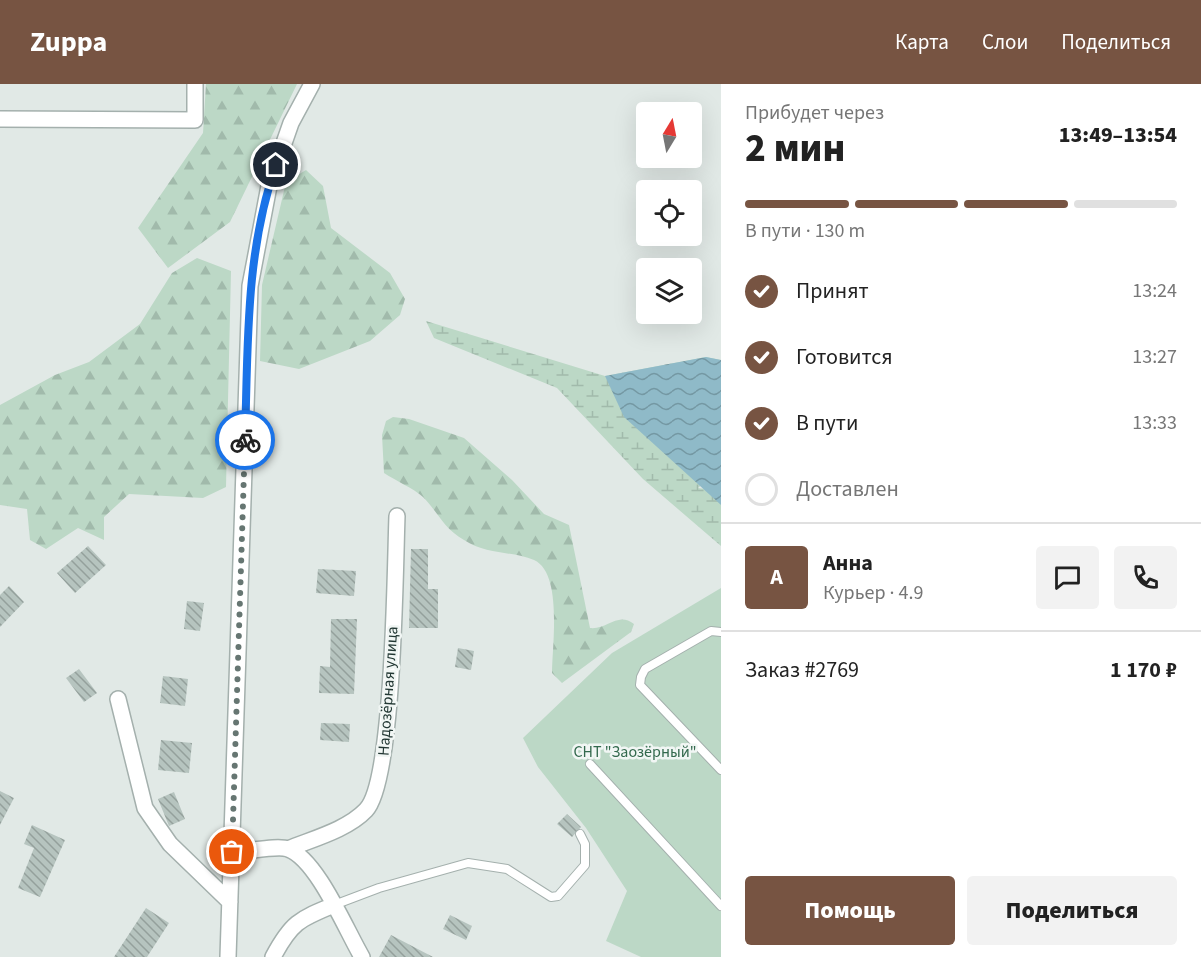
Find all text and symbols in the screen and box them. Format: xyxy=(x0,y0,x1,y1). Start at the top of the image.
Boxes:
text: Zuppa xyxy=(30,22,107,62)
text: Карта xyxy=(895,27,949,57)
text: Слои xyxy=(982,27,1028,57)
text: Поделиться xyxy=(1061,27,1171,57)
text: Прибудет через xyxy=(745,99,884,127)
north arrow xyxy=(636,102,702,168)
map controls xyxy=(636,102,702,324)
text: 13:49–13:54 xyxy=(1059,119,1177,151)
text: 2 мин xyxy=(745,121,845,177)
pin xyxy=(250,139,301,190)
icon: home xyxy=(259,148,292,181)
button: locate xyxy=(636,180,702,246)
text: В пути · 130 m xyxy=(745,217,865,245)
button: layers xyxy=(636,258,702,324)
icon: check xyxy=(745,275,778,308)
text: Принят xyxy=(796,275,869,307)
text: 13:24 xyxy=(1132,277,1177,305)
icon: check xyxy=(745,341,778,374)
text: Готовится xyxy=(796,341,893,373)
text: 13:27 xyxy=(1132,343,1177,371)
icon: check xyxy=(745,407,778,440)
text: В пути xyxy=(796,407,858,439)
text: 13:33 xyxy=(1132,409,1177,437)
courier xyxy=(215,410,275,470)
icon: bike xyxy=(229,424,262,457)
text: Доставлен xyxy=(796,473,899,505)
button: chat xyxy=(1036,546,1099,609)
button: phone xyxy=(1114,546,1177,609)
text: Анна xyxy=(823,547,873,579)
text: А xyxy=(770,561,783,593)
text: Курьер · 4.9 xyxy=(823,579,923,607)
street label: Надозёрная улица xyxy=(372,625,404,757)
text: Заказ #2769 xyxy=(745,654,859,686)
text: 1 170 ₽ xyxy=(1110,654,1177,686)
park label: СНТ "Заозёрный" xyxy=(573,741,697,763)
pin xyxy=(206,826,257,877)
icon: bag xyxy=(215,835,248,868)
button: Помощь xyxy=(745,876,955,945)
button: Поделиться xyxy=(967,876,1177,945)

